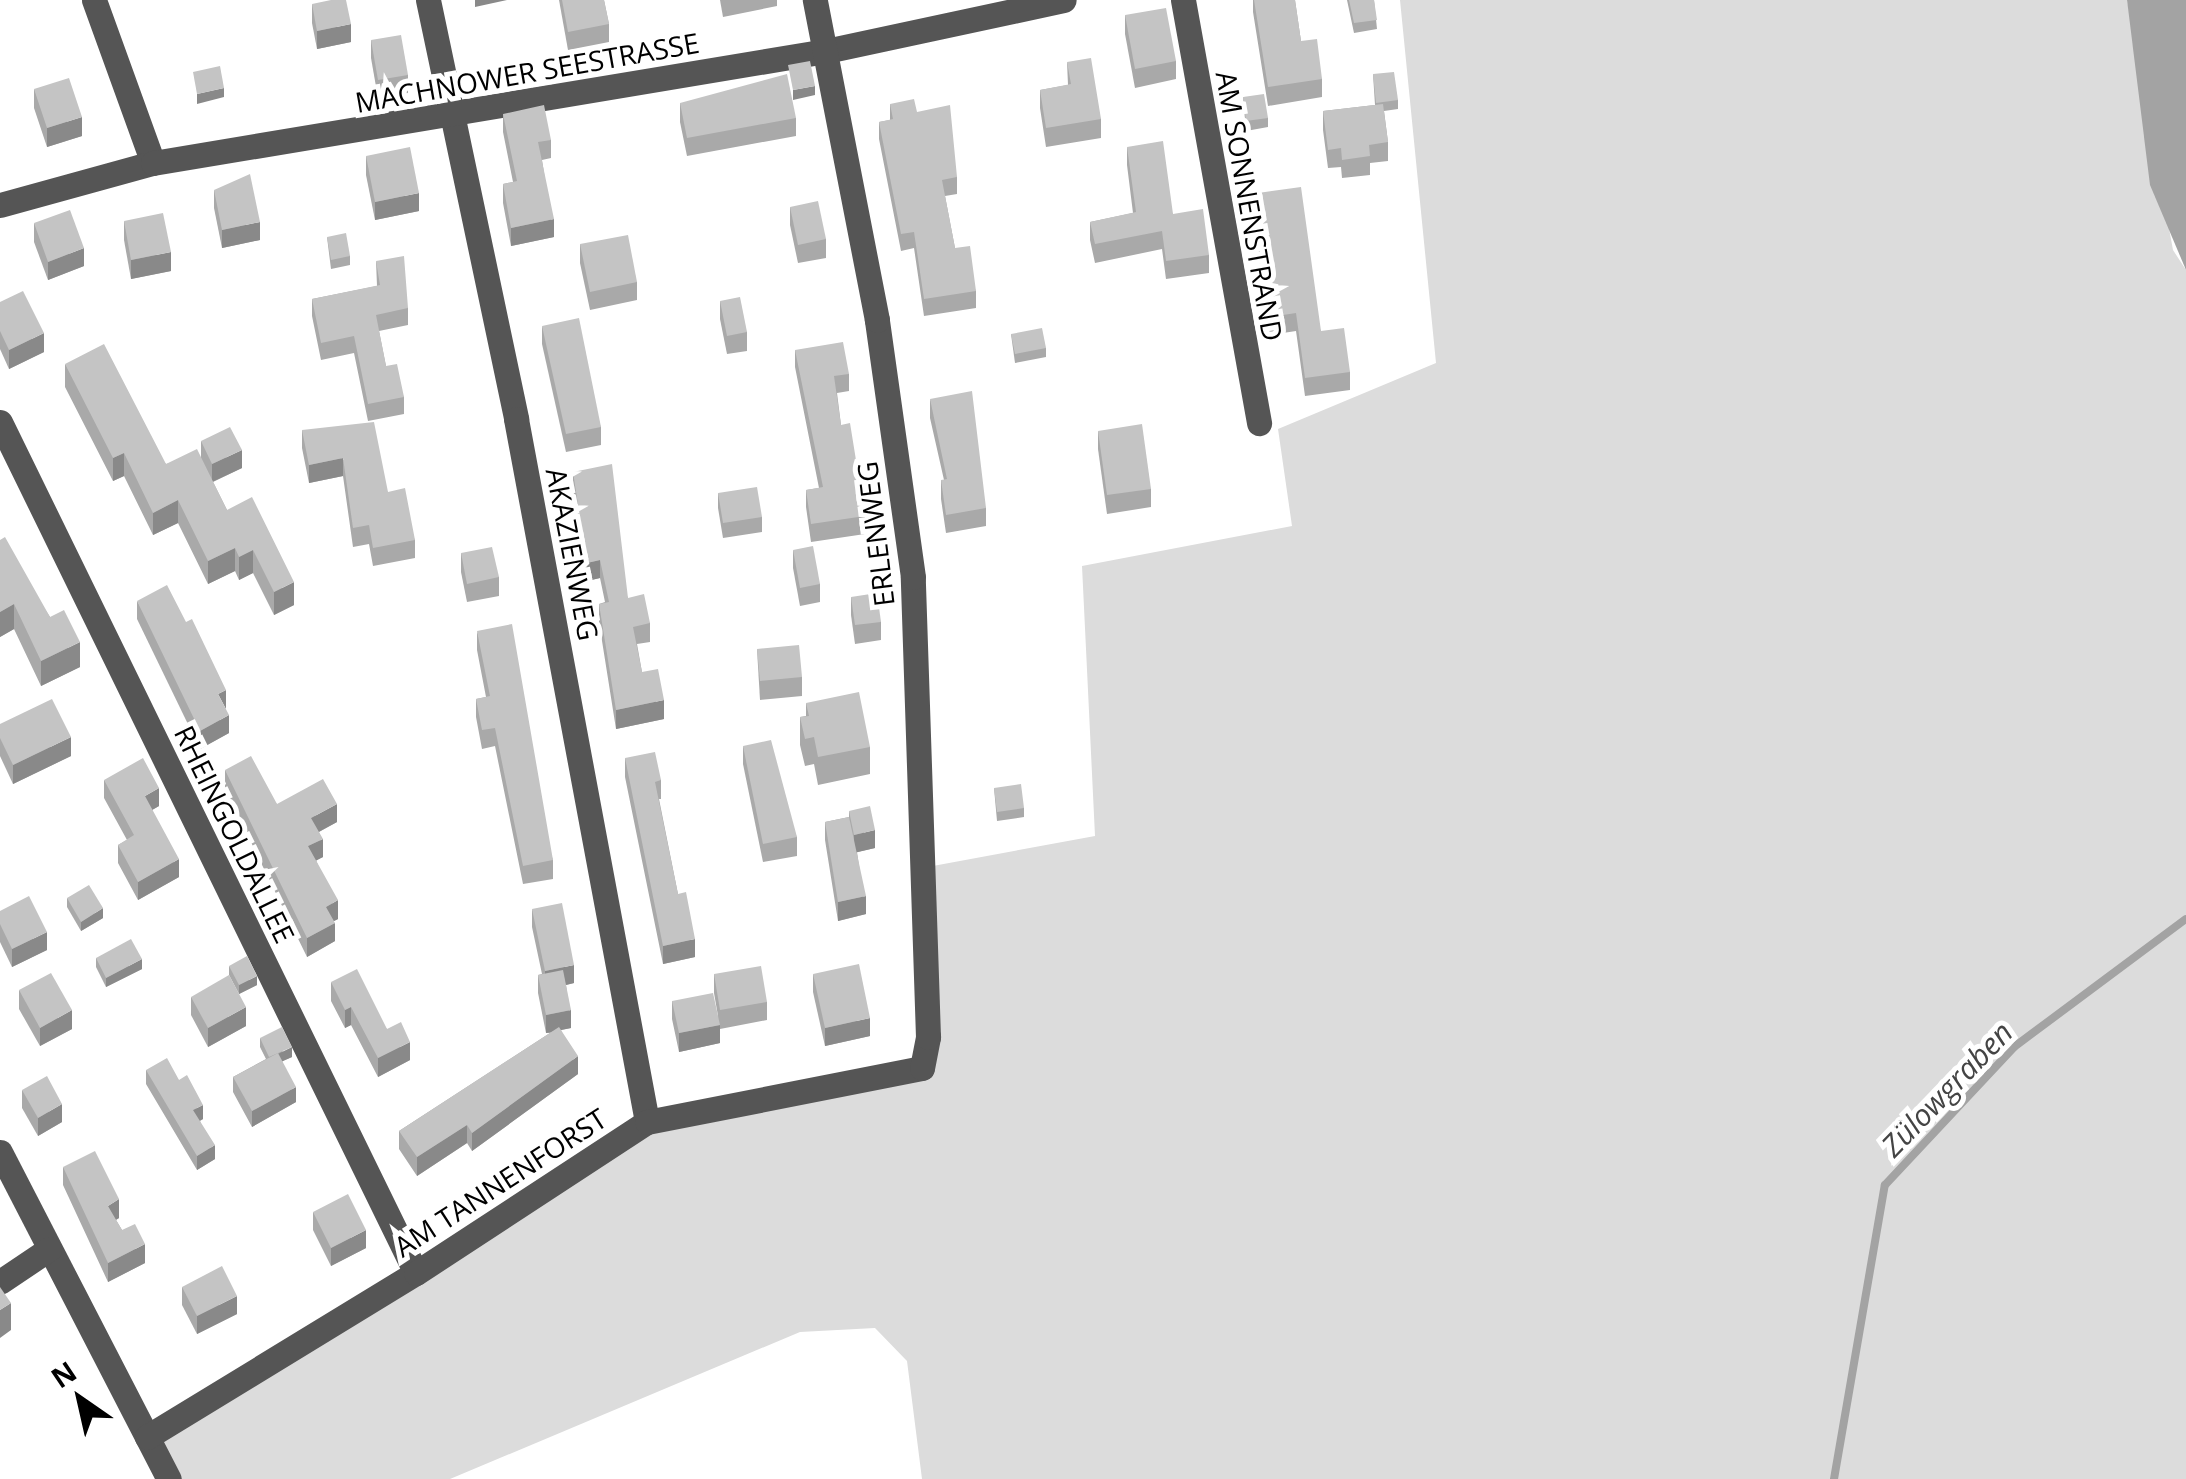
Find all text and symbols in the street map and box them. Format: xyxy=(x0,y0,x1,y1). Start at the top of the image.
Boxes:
street label: MACHNOWER SEESTRASSE xyxy=(352,25,702,119)
street label: AM SONNENSTRAND xyxy=(1210,69,1290,343)
street label: ERLENWEG xyxy=(849,460,901,608)
street label: AKAZIENWEG xyxy=(540,465,606,643)
street label: RHEINGOLDALLEE xyxy=(168,720,302,948)
water label: Zülowgraben xyxy=(1874,1014,2020,1164)
street label: AM TANNENFORST xyxy=(388,1101,612,1263)
north arrow xyxy=(30,1349,130,1449)
text: N xyxy=(43,1352,83,1396)

